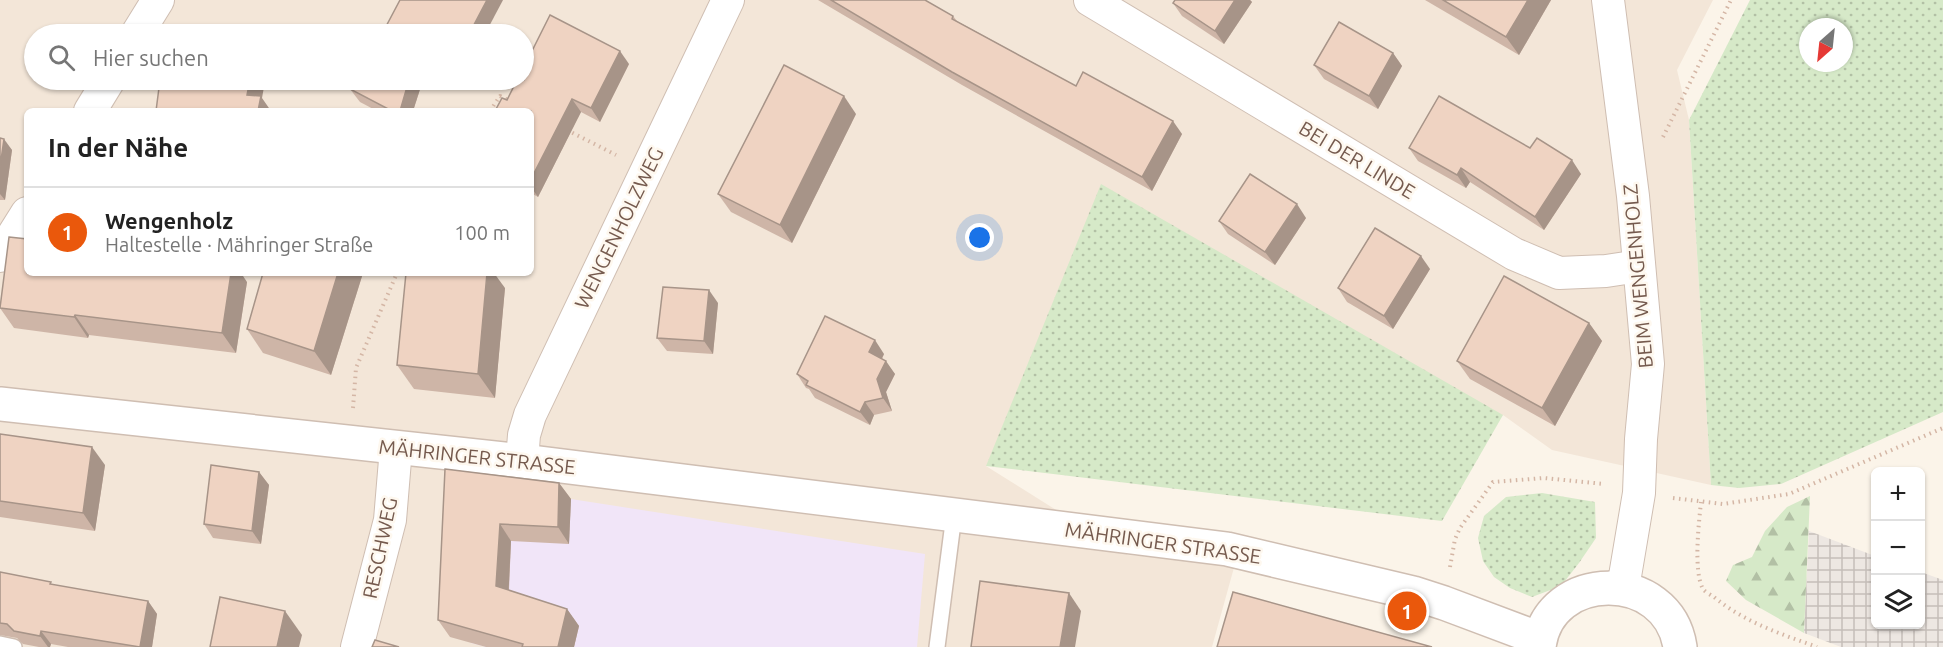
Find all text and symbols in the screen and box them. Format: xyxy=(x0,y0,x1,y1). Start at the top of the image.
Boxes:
north arrow xyxy=(1799,18,1853,72)
search box xyxy=(24,24,534,90)
icon: search xyxy=(45,41,78,74)
text: Hier suchen xyxy=(93,45,209,70)
street label: BEI DER LINDE xyxy=(1295,116,1419,203)
text: In der Nähe xyxy=(48,133,188,162)
street label: WENGENHOLZWEG xyxy=(569,143,668,312)
street label: BEIM WENGENHOLZ xyxy=(1618,183,1657,369)
text: Wengenholz xyxy=(105,208,233,233)
text: 1 xyxy=(62,221,73,244)
text: 100 m xyxy=(454,221,510,244)
your location xyxy=(965,223,994,252)
text: Haltestelle · Mähringer Straße xyxy=(105,233,373,256)
street label: MÄHRINGER STRASSE xyxy=(377,435,577,478)
map controls xyxy=(1871,467,1925,629)
button: + xyxy=(1871,467,1925,521)
street label: RESCHWEG xyxy=(358,495,401,601)
street label: MÄHRINGER STRASSE xyxy=(1064,517,1263,568)
button: − xyxy=(1871,521,1925,575)
button: layers xyxy=(1871,575,1925,629)
pin: 1 xyxy=(1388,588,1426,634)

